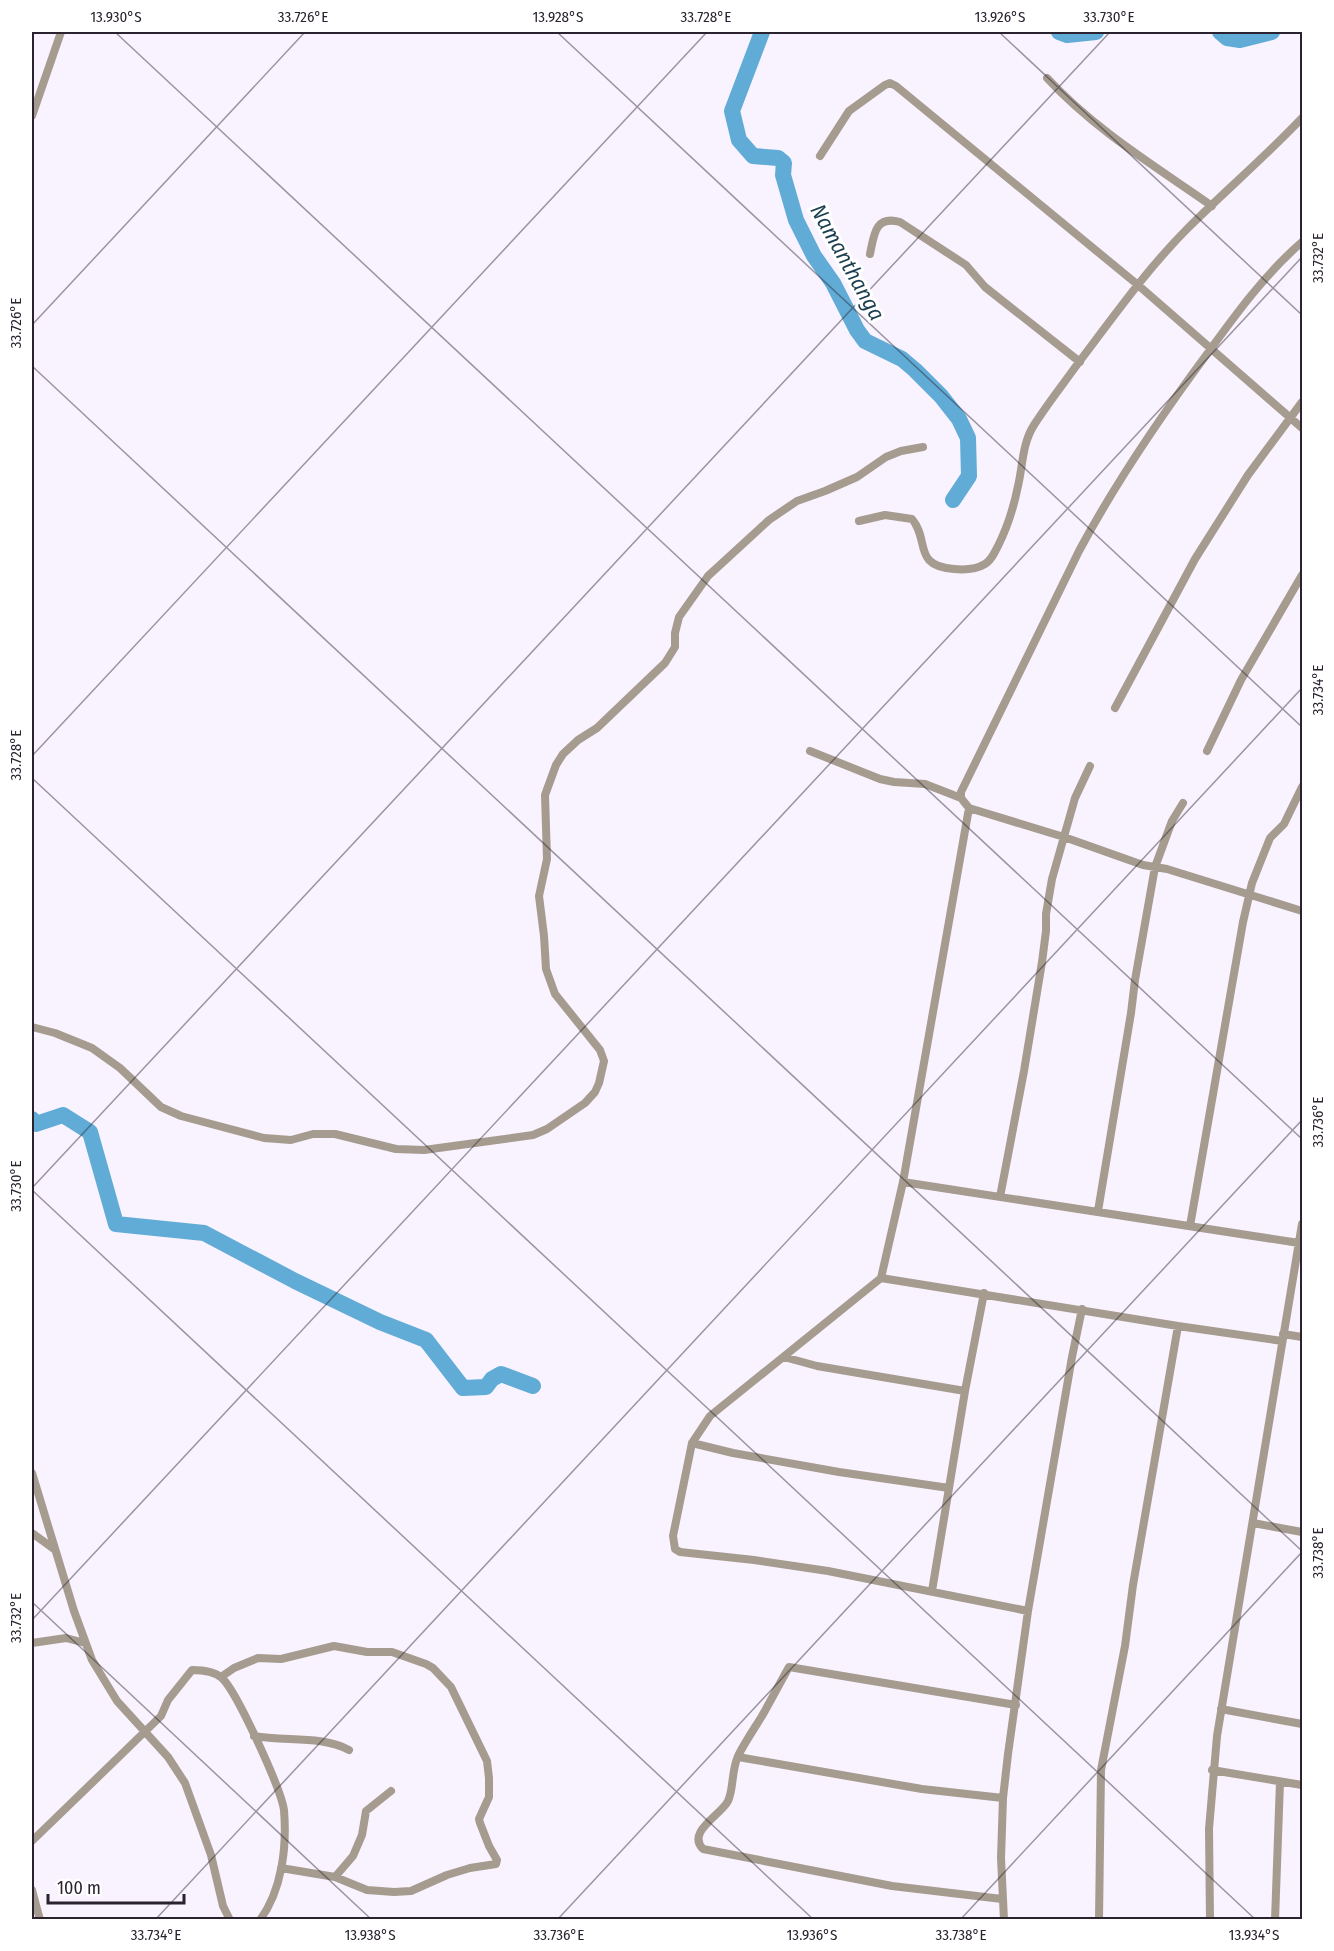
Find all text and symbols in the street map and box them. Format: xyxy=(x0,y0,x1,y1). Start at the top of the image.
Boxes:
text: 13.930°S xyxy=(90,8,142,26)
text: 33.726°E xyxy=(278,8,328,26)
text: 13.928°S xyxy=(532,8,584,26)
text: 33.728°E xyxy=(681,8,731,26)
text: 13.926°S xyxy=(975,8,1025,26)
text: 33.730°E xyxy=(1083,8,1135,26)
water label: Namanthanga xyxy=(804,199,891,325)
text: 33.732°E xyxy=(1309,233,1327,283)
text: 33.726°E xyxy=(7,298,25,348)
text: 33.734°E xyxy=(1309,665,1327,715)
text: 33.728°E xyxy=(7,730,25,780)
text: 33.736°E xyxy=(1309,1097,1327,1147)
text: 33.730°E xyxy=(7,1160,25,1212)
text: 33.738°E xyxy=(1309,1527,1327,1579)
text: 33.732°E xyxy=(7,1593,25,1643)
scale bar xyxy=(48,1867,184,1905)
text: 100 m xyxy=(57,1877,101,1899)
text: 33.734°E xyxy=(131,1926,181,1944)
text: 13.938°S xyxy=(344,1926,396,1944)
text: 33.736°E xyxy=(534,1926,584,1944)
text: 13.936°S xyxy=(787,1926,837,1944)
text: 33.738°E xyxy=(935,1926,987,1944)
text: 13.934°S xyxy=(1229,1926,1279,1944)

